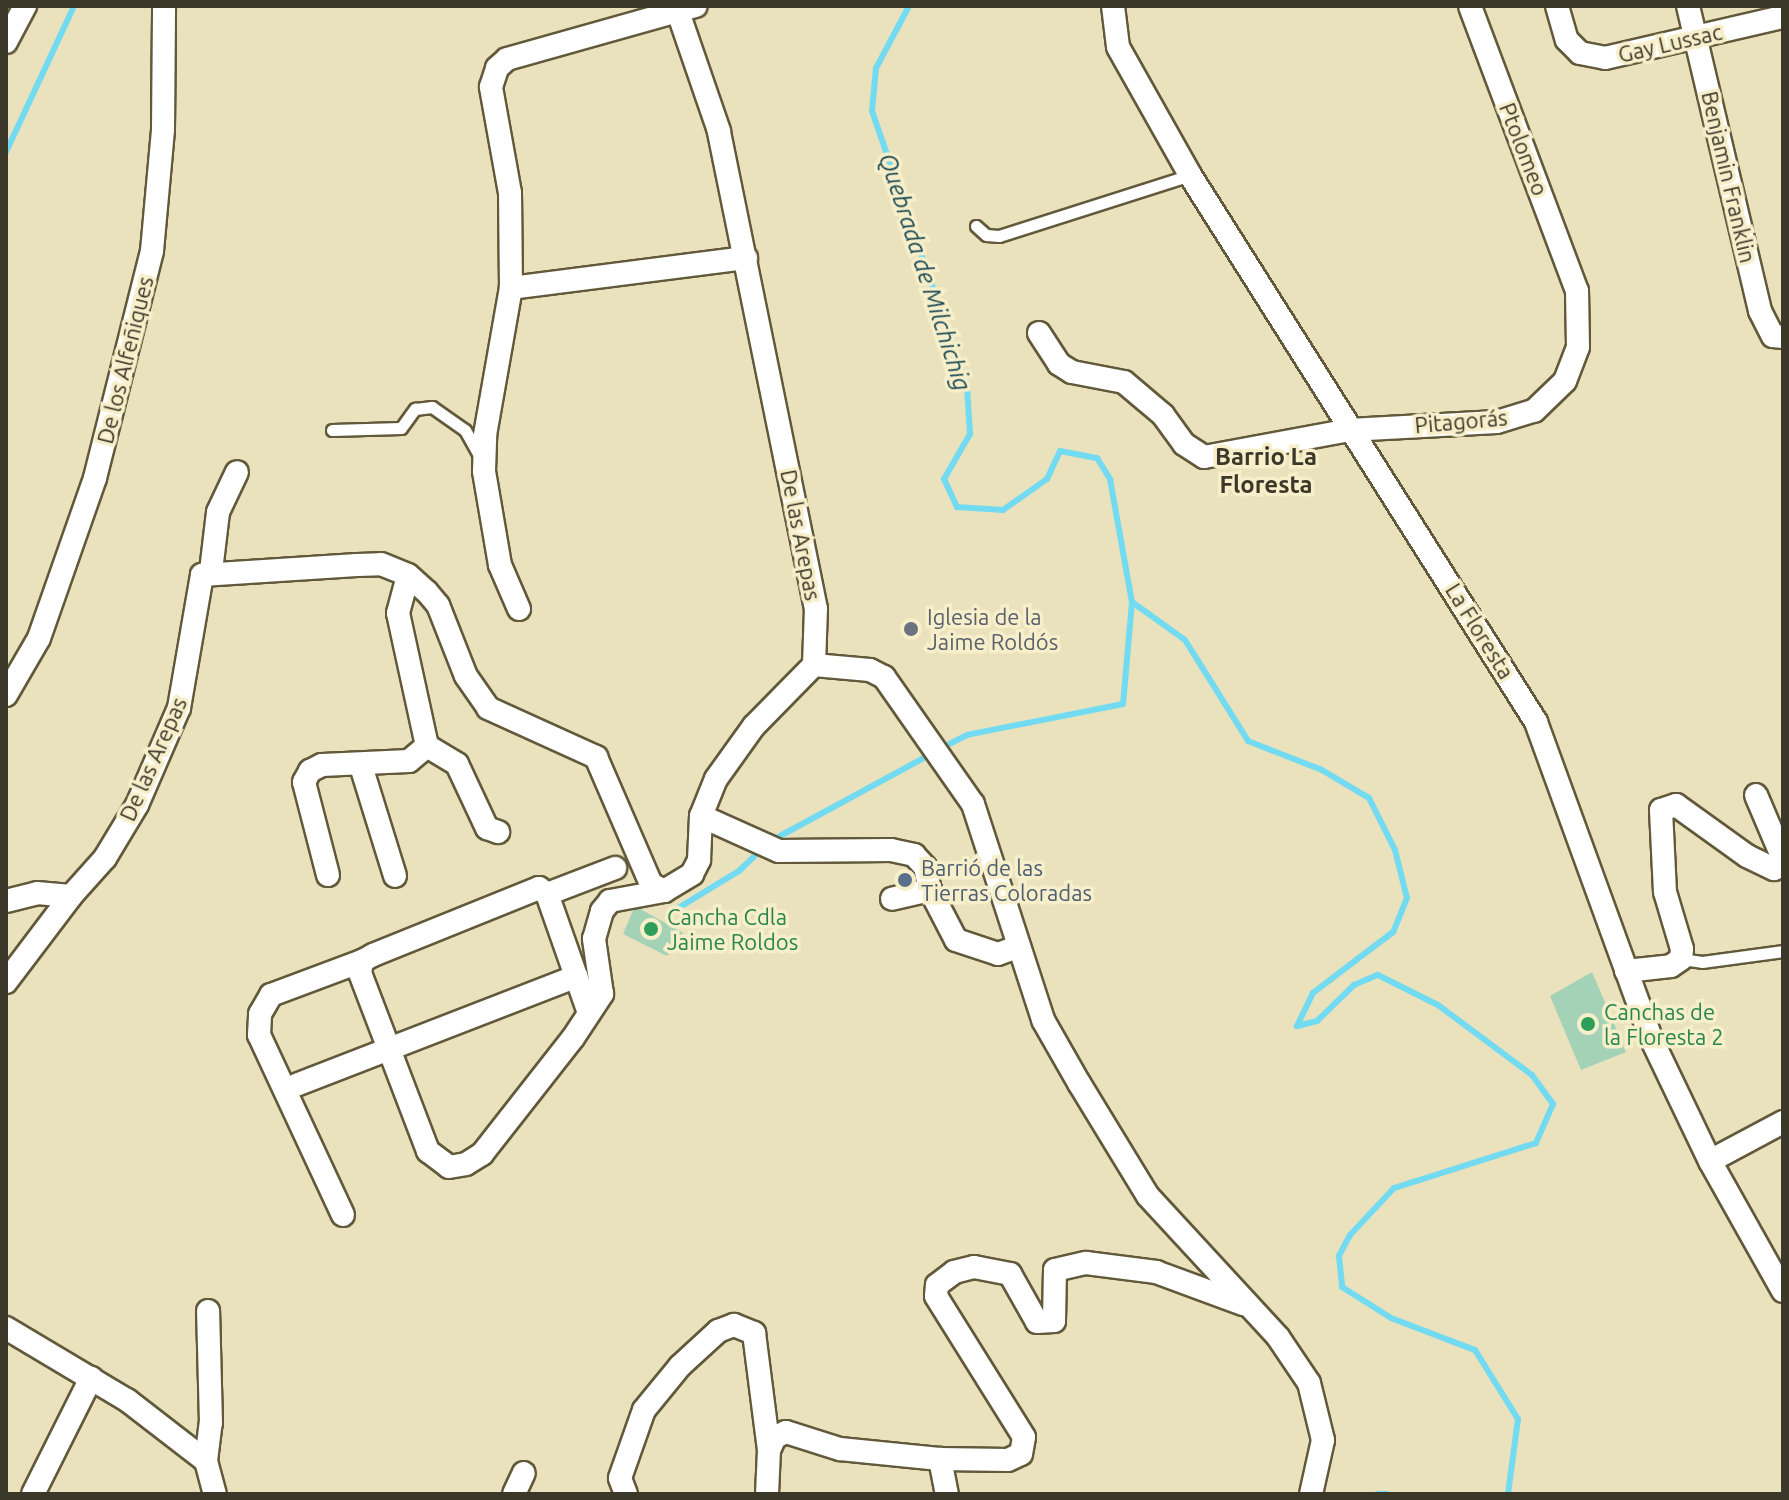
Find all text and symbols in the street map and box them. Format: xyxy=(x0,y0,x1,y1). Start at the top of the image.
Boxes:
street label: Gay Lussac xyxy=(1615,18,1725,68)
street label: Benjamin Franklin xyxy=(1696,89,1762,265)
street label: Ptolomeo xyxy=(1494,99,1554,199)
water label: Quebrada de Milchichig xyxy=(873,150,977,394)
street label: De los Alfeñiques xyxy=(91,274,159,446)
street label: Pitagorás xyxy=(1413,404,1509,438)
district label: Barrio La Floresta xyxy=(1215,443,1317,499)
street label: De las Arepas xyxy=(775,467,827,603)
street label: La Floresta xyxy=(1440,578,1520,684)
place label: Iglesia de la Jaime Roldós xyxy=(927,603,1058,654)
marker: Iglesia de la Jaime Roldós xyxy=(902,620,920,638)
street label: De las Arepas xyxy=(114,693,192,825)
place label: Barrió de las Tierras Coloradas xyxy=(921,854,1092,906)
marker: Barrió de las Tierras Coloradas xyxy=(896,871,914,889)
place label: Cancha Cdla Jaime Roldos xyxy=(667,903,798,954)
marker: Cancha Cdla Jaime Roldos xyxy=(642,920,660,938)
place label: Canchas de la Floresta 2 xyxy=(1604,998,1724,1050)
marker: Canchas de la Floresta 2 xyxy=(1579,1015,1597,1033)

